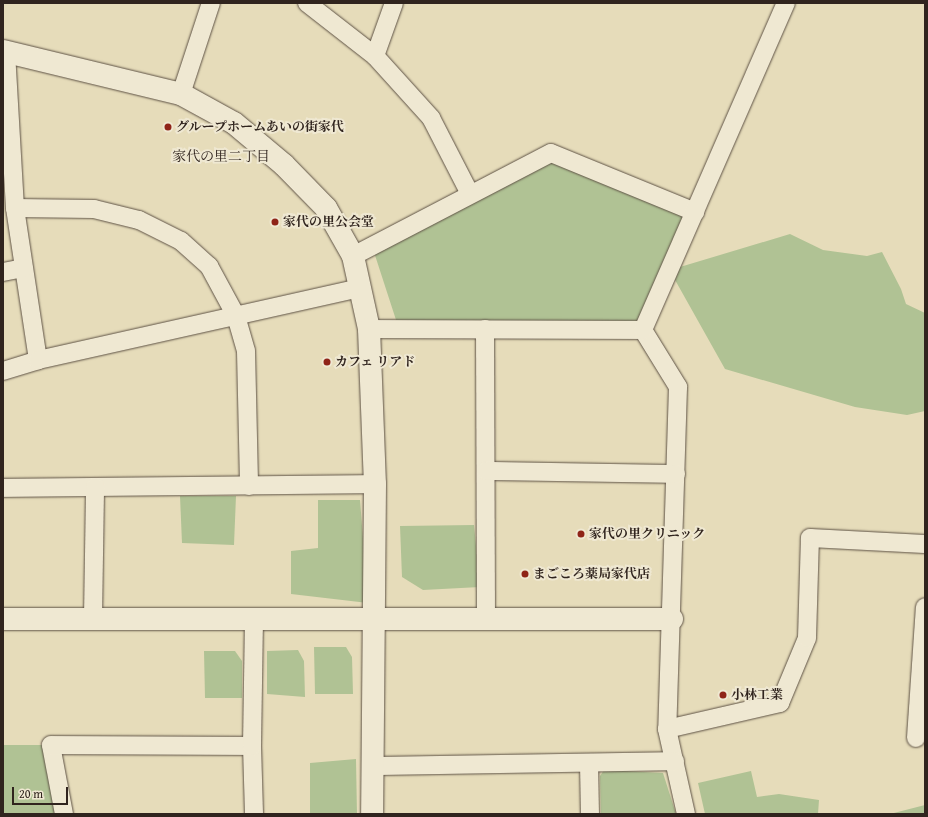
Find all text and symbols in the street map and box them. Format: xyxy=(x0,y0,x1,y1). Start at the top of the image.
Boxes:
place label: グループホームあいの街家代 xyxy=(176,119,345,135)
marker: グループホームあいの街家代 xyxy=(163,122,173,132)
district label: 家代の里二丁目 xyxy=(172,148,270,164)
place label: 家代の里公会堂 xyxy=(283,214,374,230)
marker: 家代の里公会堂 xyxy=(270,217,280,227)
place label: カフェ リアド xyxy=(335,354,416,370)
marker: カフェ リアド xyxy=(322,357,332,367)
place label: 家代の里クリニック xyxy=(589,526,706,542)
marker: 家代の里クリニック xyxy=(576,529,586,539)
place label: まごころ薬局家代店 xyxy=(533,566,650,582)
marker: まごころ薬局家代店 xyxy=(520,569,530,579)
place label: 小林工業 xyxy=(731,687,783,703)
marker: 小林工業 xyxy=(718,690,728,700)
scale bar xyxy=(14,779,70,805)
text: 20 m xyxy=(19,785,43,802)

